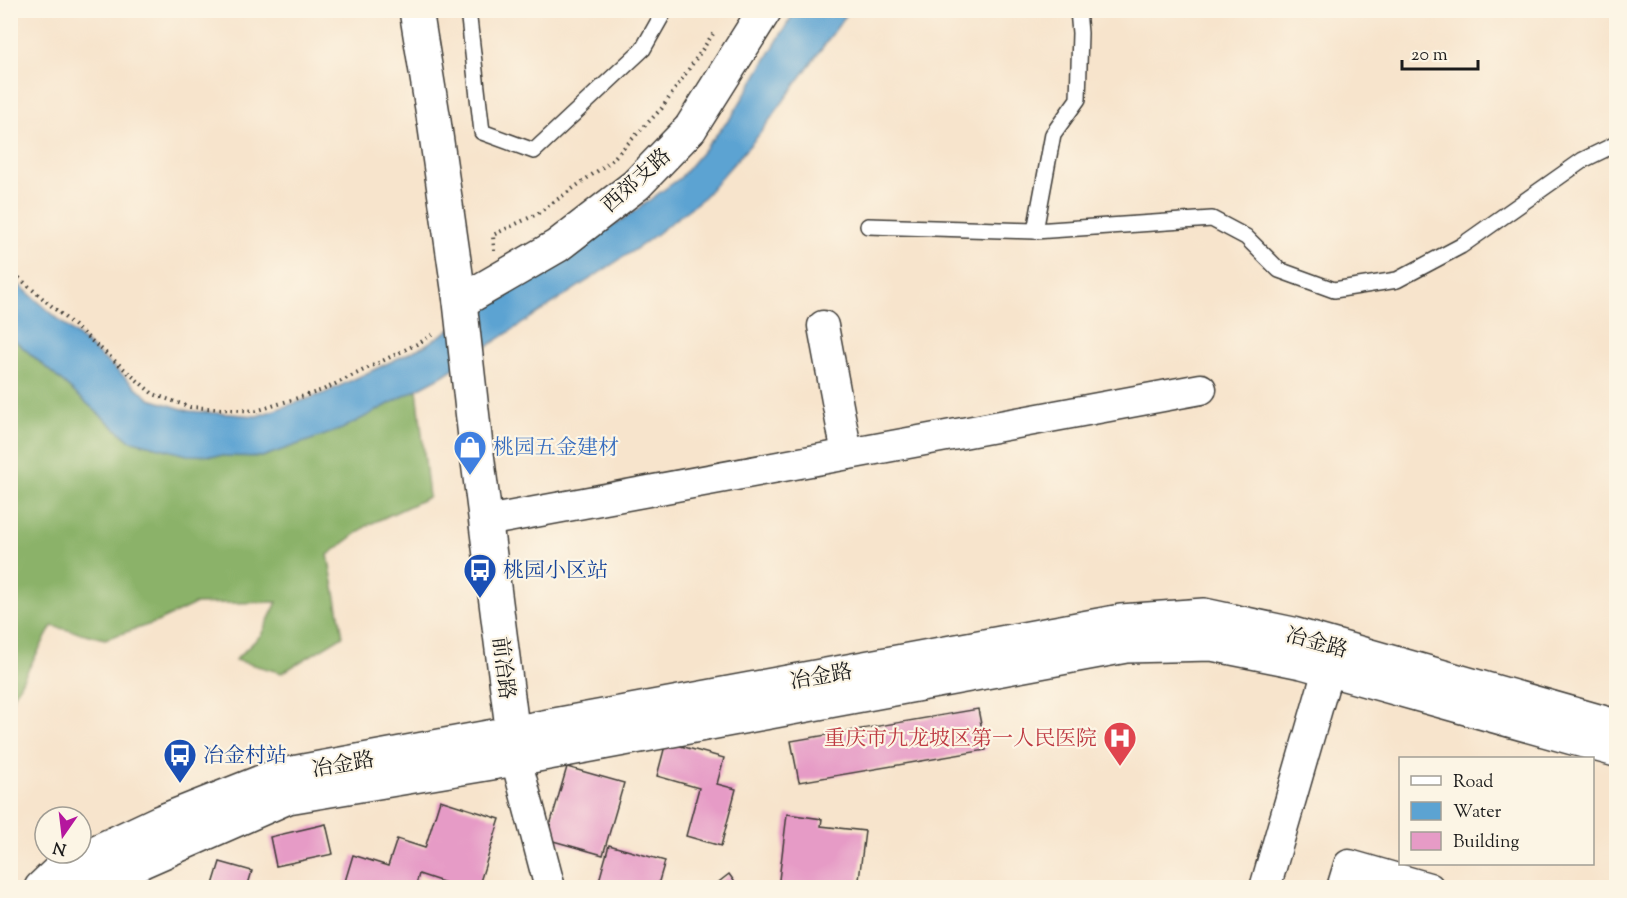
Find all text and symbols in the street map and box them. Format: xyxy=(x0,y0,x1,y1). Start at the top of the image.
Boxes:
scale bar xyxy=(1402,33,1478,71)
text: 20 m xyxy=(1411,43,1448,69)
street label: 西郊支路 xyxy=(596,142,679,221)
shop icon: 桃园五金建材 xyxy=(452,429,488,476)
place label: 桃园五金建材 xyxy=(493,434,619,464)
bus stop icon: 桃园小区站 xyxy=(462,552,498,599)
place label: 桃园小区站 xyxy=(503,557,608,587)
street label: 冶金路 xyxy=(1282,621,1351,667)
street label: 前冶路 xyxy=(483,635,521,701)
street label: 冶金路 xyxy=(788,658,855,698)
hospital icon: 重庆市九龙坡区第一人民医院 xyxy=(1102,720,1138,767)
place label: 重庆市九龙坡区第一人民医院 xyxy=(824,725,1097,755)
bus stop icon: 冶金村站 xyxy=(162,737,198,784)
place label: 冶金村站 xyxy=(203,742,287,772)
street label: 冶金路 xyxy=(310,746,377,786)
legend xyxy=(1399,757,1594,865)
text: Road xyxy=(1453,770,1493,796)
text: Water xyxy=(1453,800,1502,826)
north arrow xyxy=(33,805,93,865)
text: Building xyxy=(1453,830,1519,856)
text: N xyxy=(51,834,69,860)

